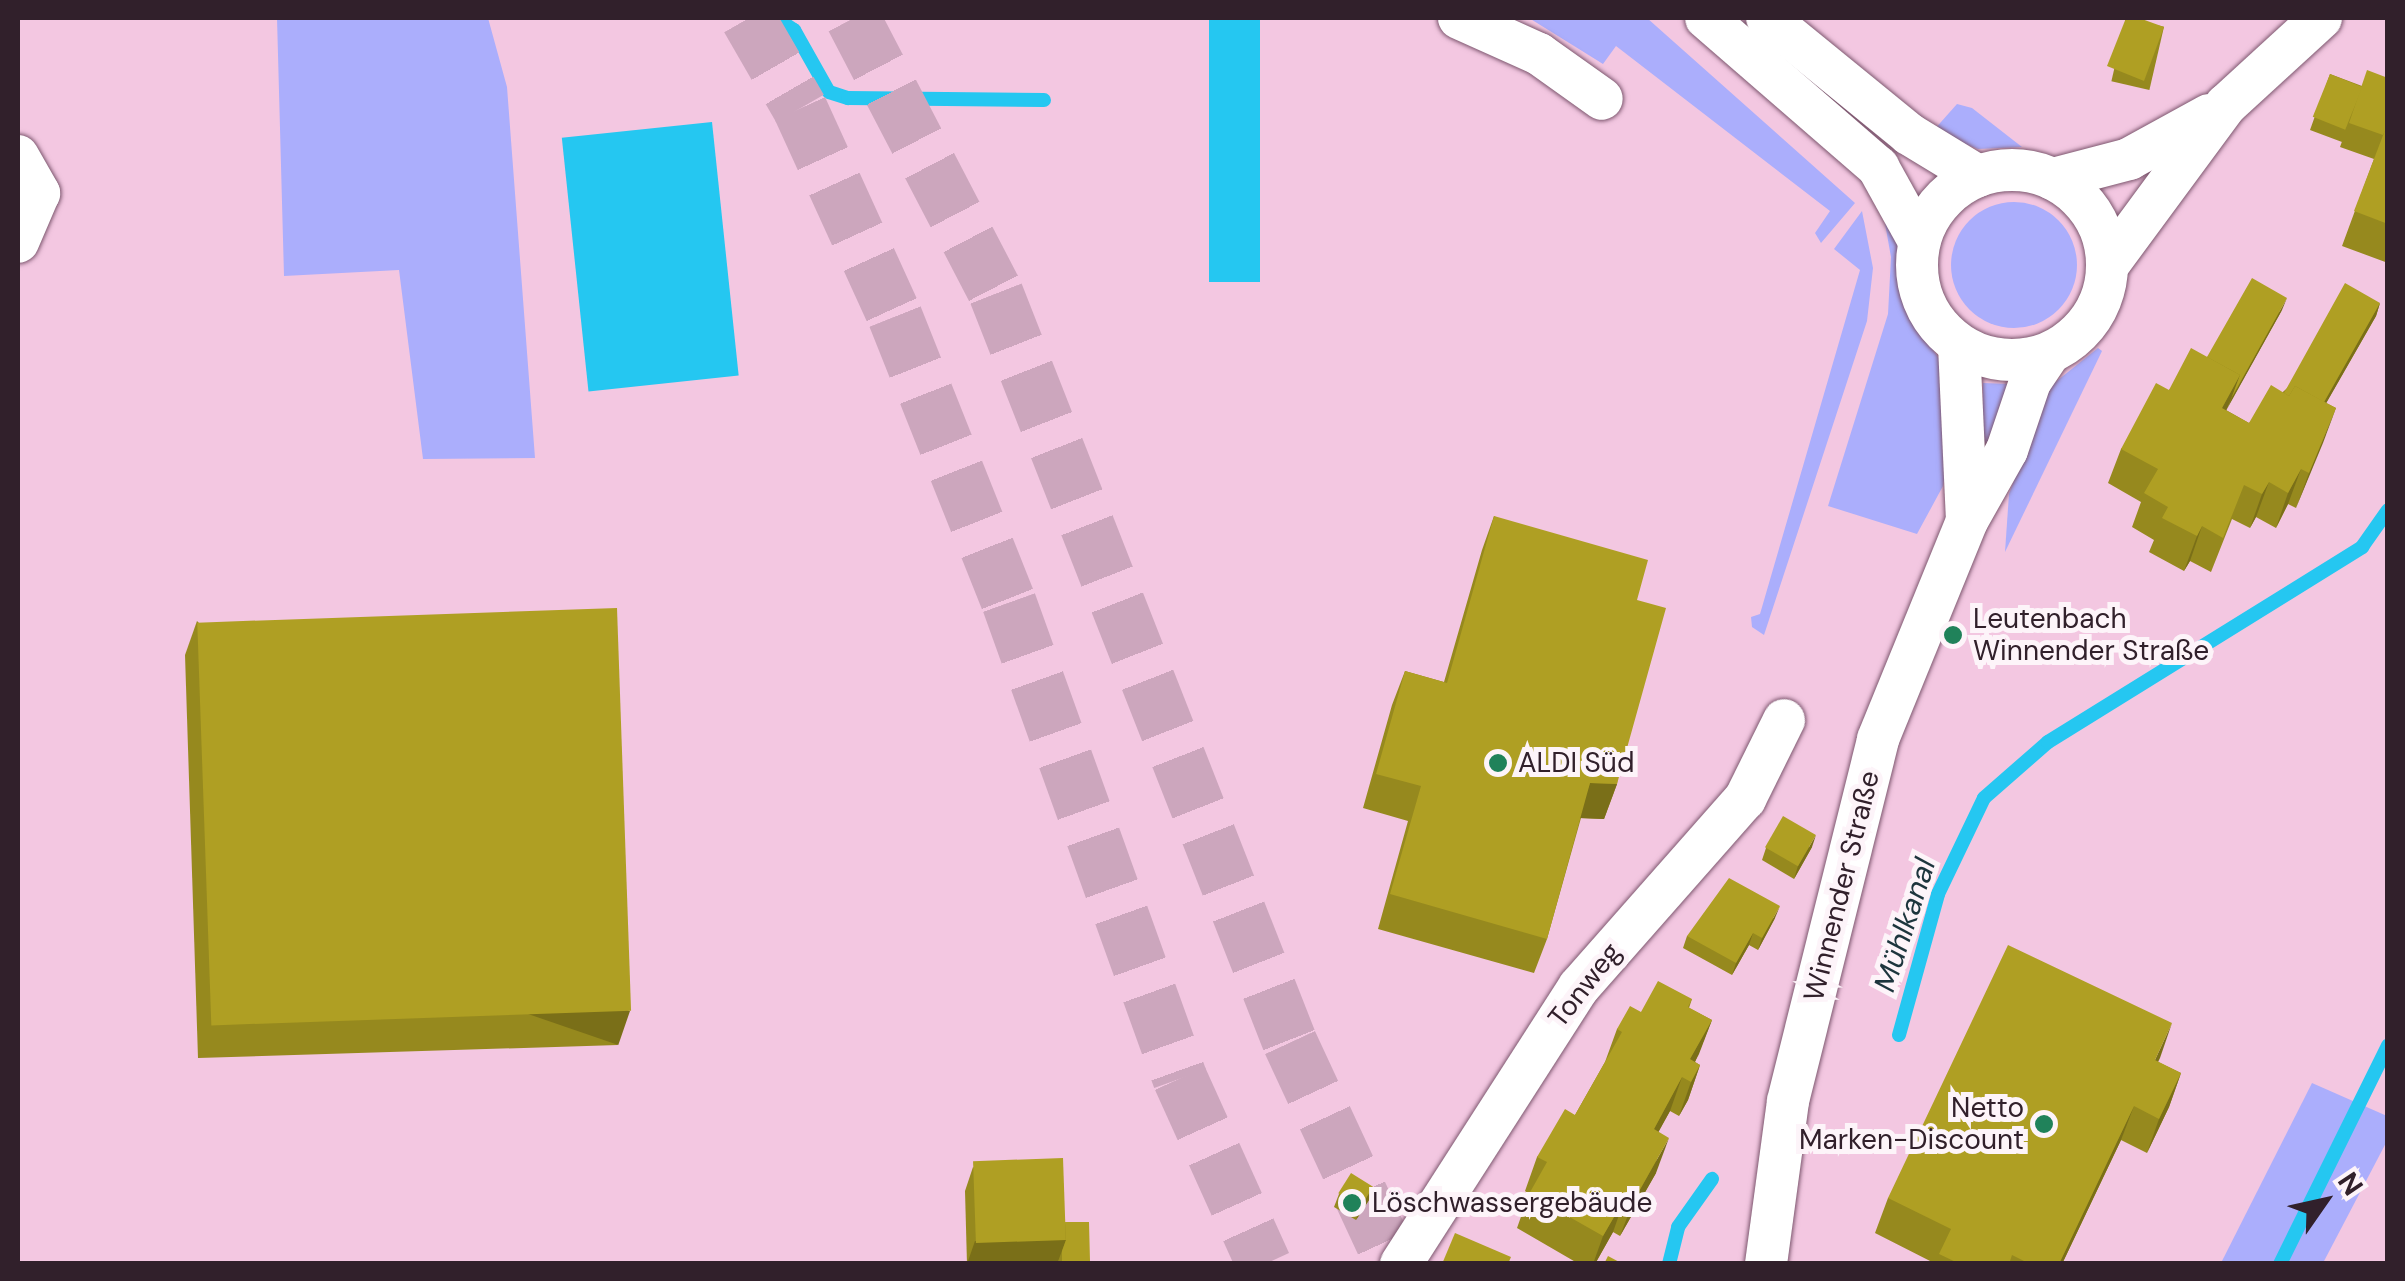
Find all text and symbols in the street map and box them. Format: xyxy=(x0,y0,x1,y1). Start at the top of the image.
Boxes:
place label: Leutenbach Winnender Straße xyxy=(1973,602,2209,668)
marker: Leutenbach Winnender Straße xyxy=(1942,624,1964,646)
place label: ALDI Süd xyxy=(1518,746,1634,780)
marker: ALDI Süd xyxy=(1487,752,1509,774)
street label: Winnender Straße xyxy=(1797,767,1887,1005)
water label: Mühlkanal xyxy=(1867,854,1943,996)
street label: Tonweg xyxy=(1542,936,1628,1034)
place label: Netto Marken-Discount xyxy=(1799,1091,2024,1157)
marker: Netto Marken-Discount xyxy=(2033,1113,2055,1135)
north arrow xyxy=(2275,1151,2375,1251)
text: N xyxy=(2329,1165,2371,1203)
place label: Löschwassergebäude xyxy=(1372,1186,1652,1220)
marker: Löschwassergebäude xyxy=(1341,1192,1363,1214)

